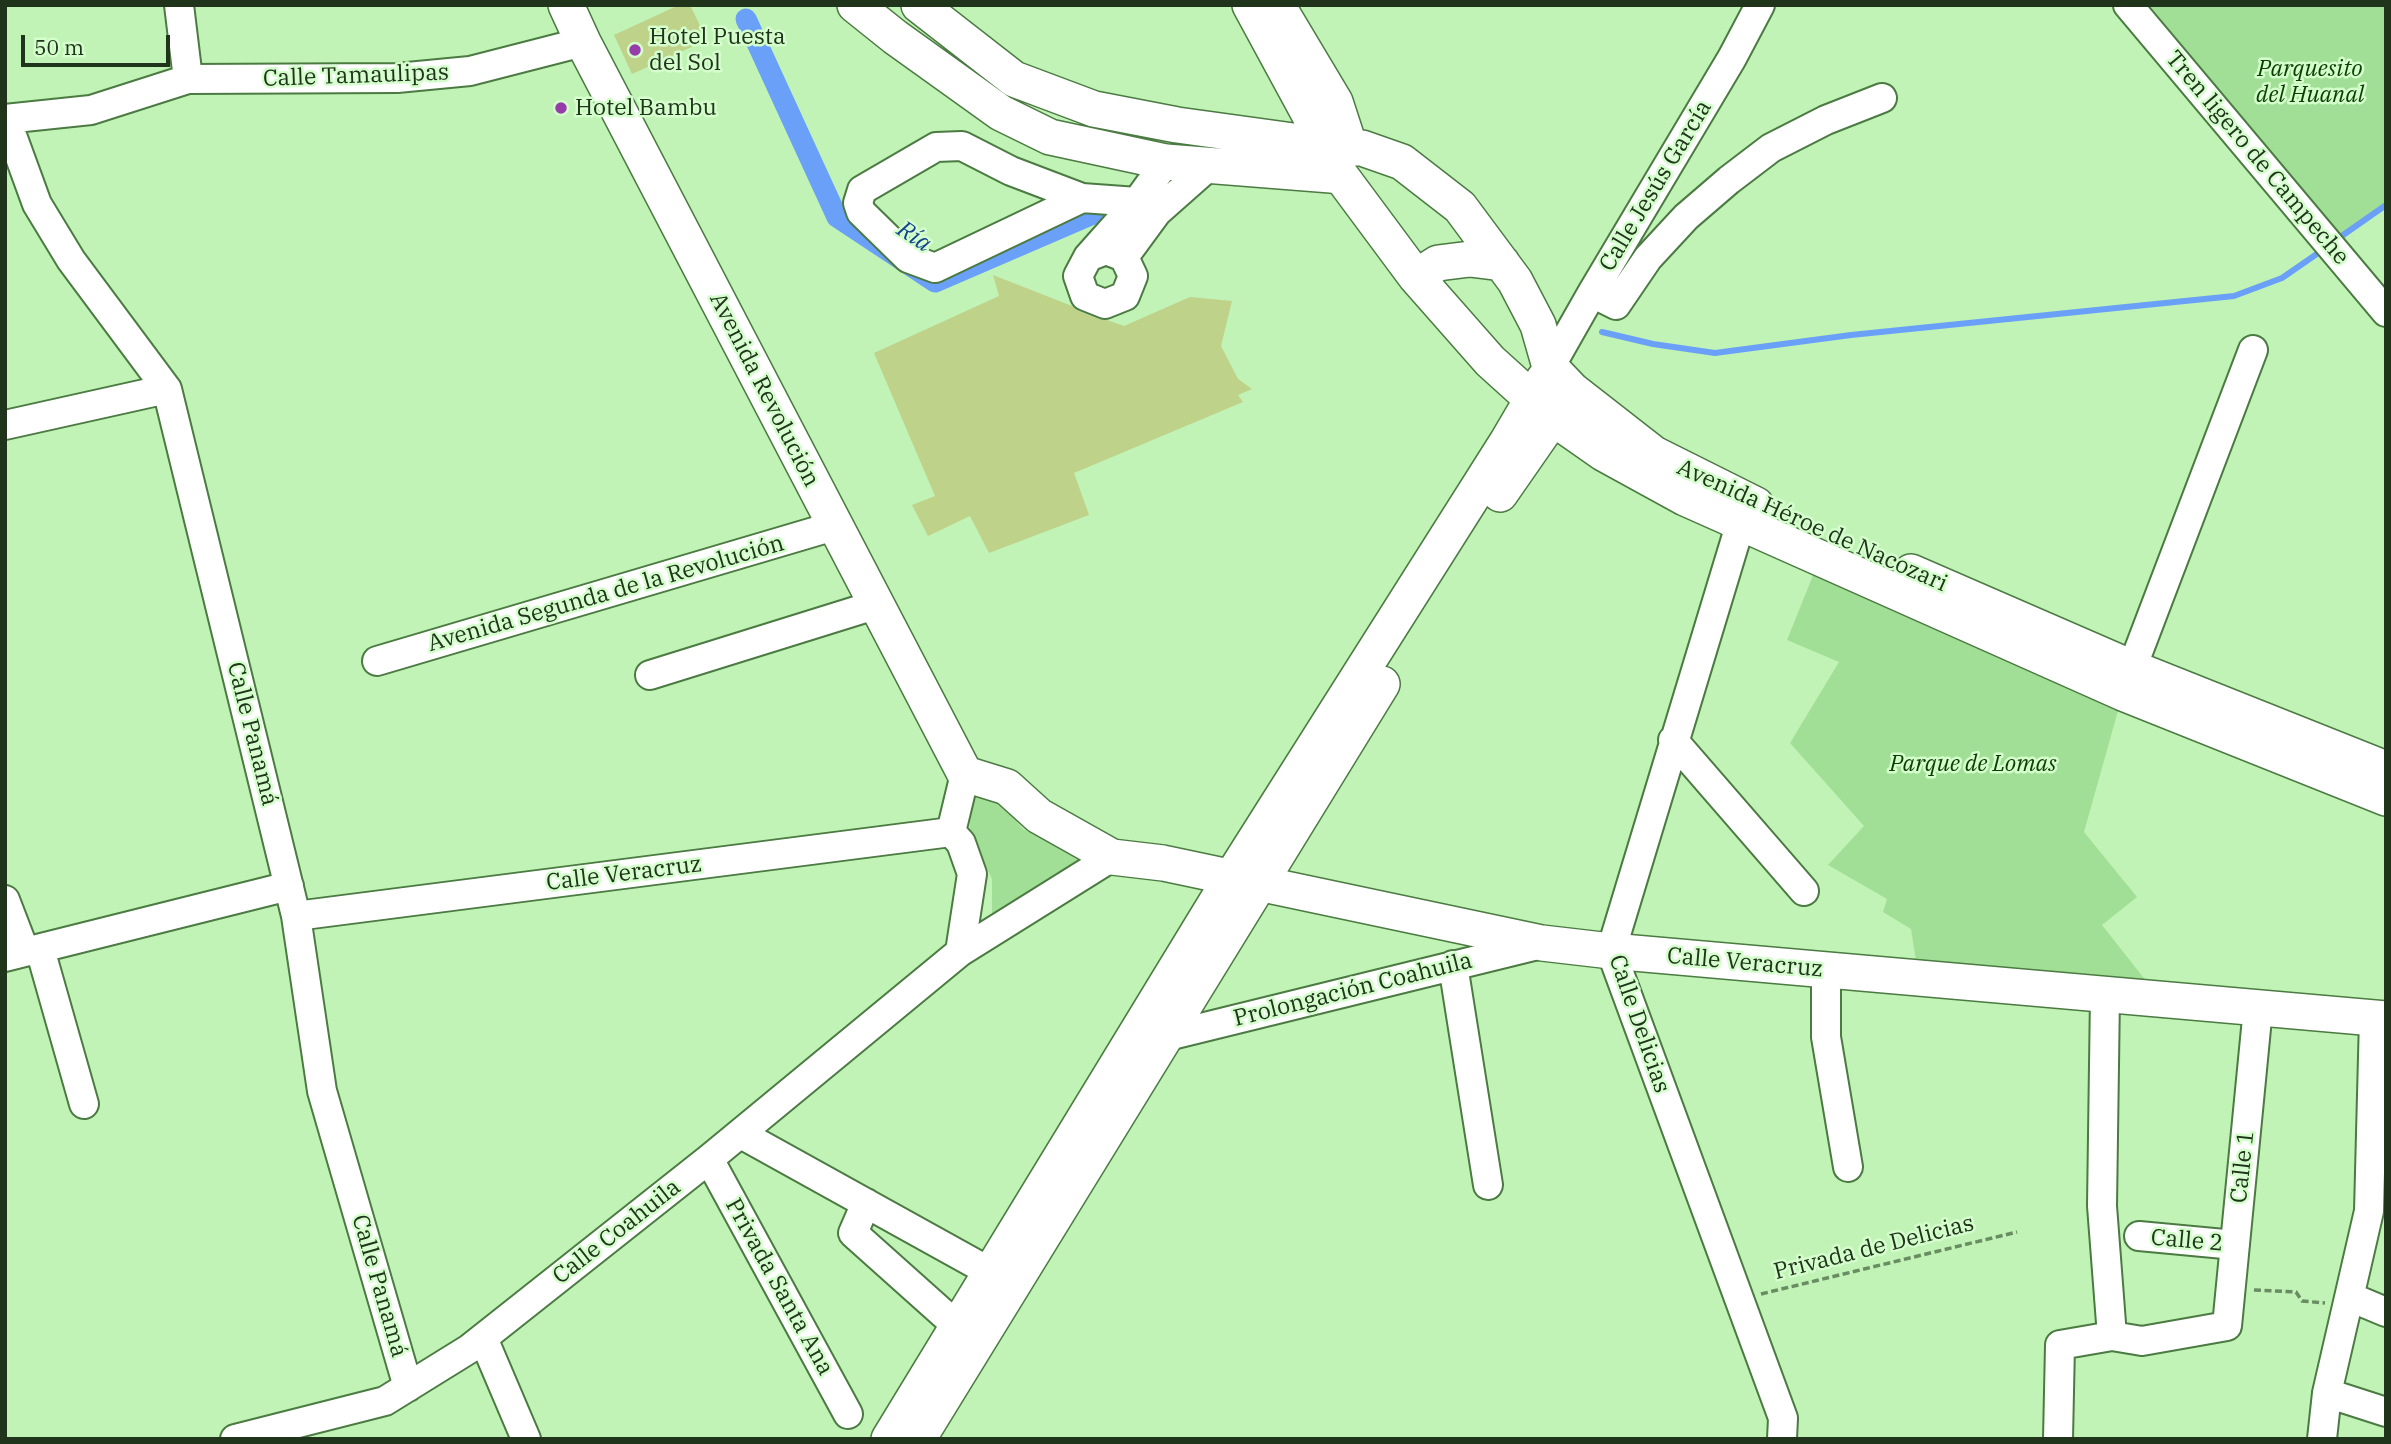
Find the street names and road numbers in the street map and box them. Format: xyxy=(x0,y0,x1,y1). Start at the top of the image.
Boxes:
street label: Tren ligero de Campeche xyxy=(2159,45,2355,271)
street label: Calle Tamaulipas xyxy=(262,59,450,93)
street label: Calle Jesús García xyxy=(1594,95,1718,277)
street label: Avenida Revolución xyxy=(703,288,825,492)
street label: Avenida Héroe de Nacozari xyxy=(1673,454,1951,598)
street label: Avenida Segunda de la Revolución xyxy=(425,530,787,658)
street label: Calle Panamá xyxy=(221,659,283,809)
street label: Calle Veracruz xyxy=(545,851,703,897)
street label: Calle Veracruz xyxy=(1666,942,1824,984)
street label: Prolongación Coahuila xyxy=(1231,947,1475,1033)
street label: Calle Delicias xyxy=(1602,951,1676,1097)
street label: Calle 1 xyxy=(2225,1129,2261,1205)
street label: Calle Coahuila xyxy=(548,1174,686,1290)
street label: Privada Santa Ana xyxy=(719,1194,839,1380)
street label: Privada de Delicias xyxy=(1771,1210,1977,1286)
street label: Calle Panamá xyxy=(345,1212,413,1360)
street label: Calle 2 xyxy=(2150,1224,2224,1258)

